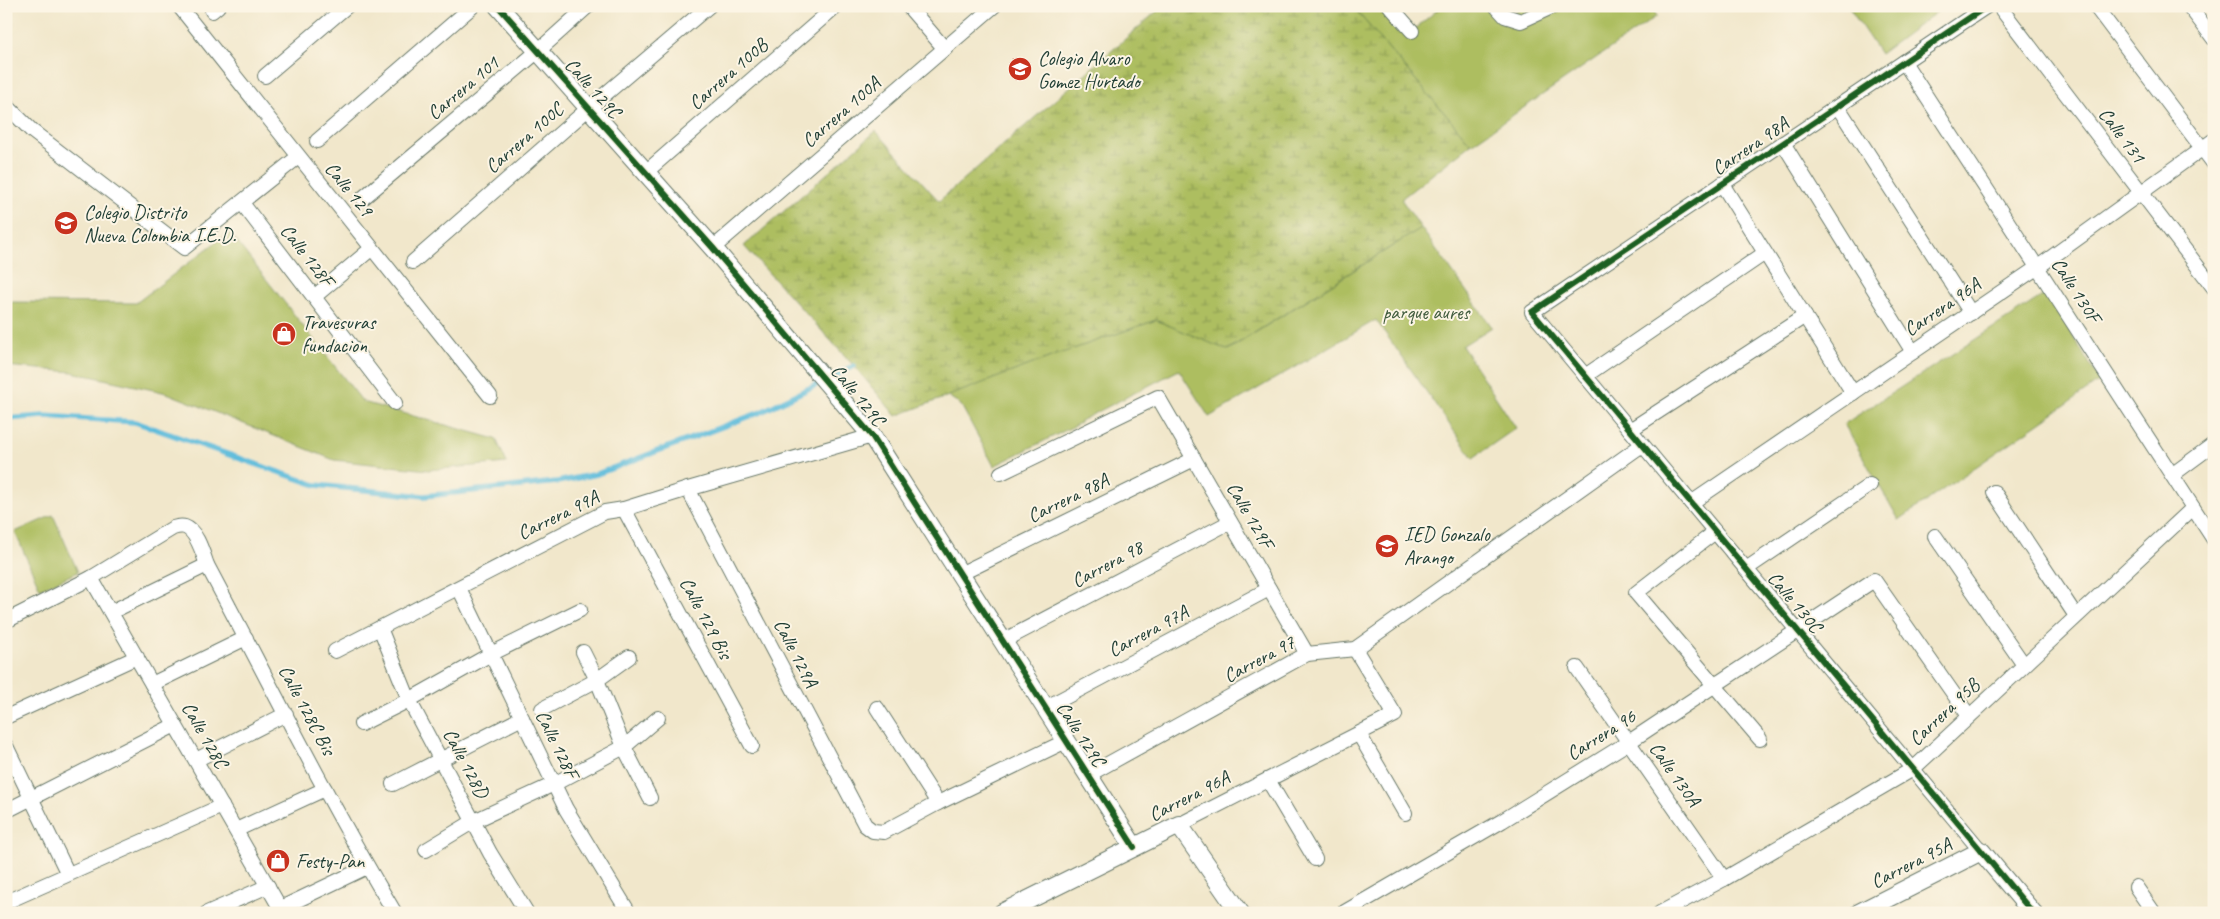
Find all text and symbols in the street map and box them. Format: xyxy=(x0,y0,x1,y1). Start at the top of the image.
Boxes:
street label: Carrera 100B xyxy=(683,32,774,115)
place label: Colegio Alvaro Gomez Hurtado xyxy=(1038,46,1142,94)
street label: Carrera 101 xyxy=(422,50,505,125)
street label: Calle 129C xyxy=(559,53,628,125)
school or university icon: Colegio Alvaro Gomez Hurtado xyxy=(1007,56,1033,82)
street label: Carrera 100A xyxy=(796,70,886,153)
street label: Carrera 100C xyxy=(480,95,570,179)
street label: Calle 131 xyxy=(2093,102,2152,169)
street label: Carrera 98A xyxy=(1707,111,1794,181)
street label: Calle 129 xyxy=(319,157,380,223)
place label: Colegio Distrito Nueva Colombia I.E.D. xyxy=(84,200,236,248)
school or university icon: Colegio Distrito Nueva Colombia I.E.D. xyxy=(53,210,79,236)
street label: Calle 128F xyxy=(275,219,342,294)
street label: Calle 130F xyxy=(2046,253,2108,330)
street label: Carrera 96A xyxy=(1899,272,1986,342)
park label: parque aures xyxy=(1383,300,1471,325)
place label: Travesuras fundacion xyxy=(302,310,378,358)
shop icon: Travesuras fundacion xyxy=(271,321,297,347)
street label: Calle 129C xyxy=(825,359,892,433)
street label: Carrera 98A xyxy=(1023,467,1114,528)
street label: Calle 129F xyxy=(1221,477,1281,556)
street label: Carrera 99A xyxy=(513,484,604,545)
place label: IED Gonzalo Arango xyxy=(1404,522,1491,570)
school or university icon: IED Gonzalo Arango xyxy=(1374,533,1400,559)
street label: Carrera 98 xyxy=(1067,534,1149,593)
street label: Calle 130C xyxy=(1762,566,1830,640)
street label: Calle 129 Bis xyxy=(674,573,739,665)
street label: Carrera 97A xyxy=(1104,599,1193,663)
street label: Calle 129A xyxy=(768,615,824,692)
street label: Carrera 97 xyxy=(1219,629,1300,688)
street label: Calle 128C Bis xyxy=(273,661,342,761)
street label: Carrera 95B xyxy=(1903,672,1986,751)
street label: Calle 128C xyxy=(176,697,235,775)
street label: Calle 129C xyxy=(1051,697,1113,773)
street label: Carrera 96 xyxy=(1562,703,1641,766)
street label: Calle 128F xyxy=(530,706,586,786)
street label: Calle 128D xyxy=(437,724,495,803)
street label: Calle 130A xyxy=(1644,737,1707,812)
street label: Carrera 96A xyxy=(1144,765,1234,827)
street label: Carrera 95A xyxy=(1866,832,1956,894)
shop icon: Festy-Pan xyxy=(265,848,291,874)
place label: Festy-Pan xyxy=(296,849,365,874)

